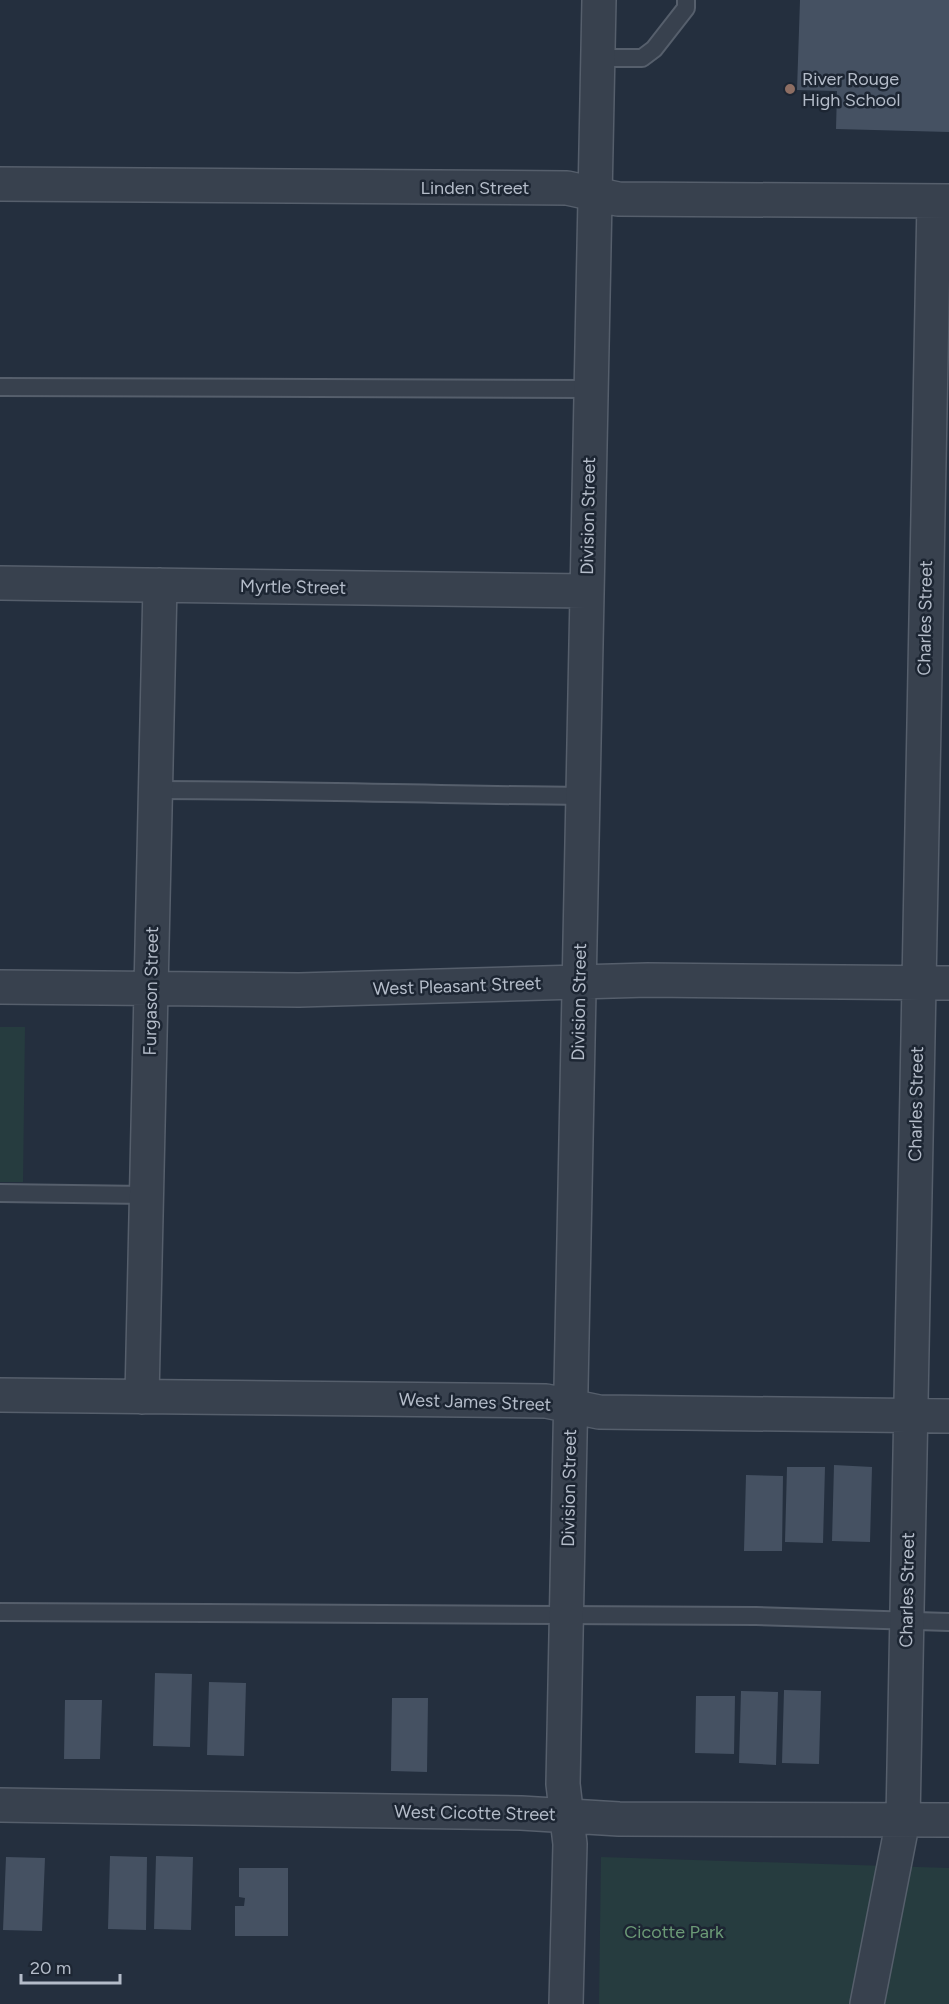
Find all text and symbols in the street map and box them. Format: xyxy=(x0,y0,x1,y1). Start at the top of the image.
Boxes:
place label: River Rouge High School xyxy=(802,68,900,111)
marker: River Rouge High School xyxy=(783,82,797,96)
street label: Linden Street xyxy=(421,177,530,199)
street label: Division Street xyxy=(576,457,600,575)
street label: Charles Street xyxy=(913,560,937,676)
street label: Myrtle Street xyxy=(240,575,346,599)
street label: Furgason Street xyxy=(139,926,163,1056)
street label: Division Street xyxy=(567,943,591,1061)
street label: West Pleasant Street xyxy=(372,972,542,1000)
street label: Charles Street xyxy=(904,1046,928,1162)
street label: West James Street xyxy=(398,1388,552,1416)
street label: Division Street xyxy=(557,1429,581,1547)
street label: Charles Street xyxy=(895,1532,919,1648)
street label: West Cicotte Street xyxy=(394,1801,556,1825)
park label: Cicotte Park xyxy=(624,1921,724,1943)
scale bar xyxy=(21,1947,120,1985)
text: 20 m xyxy=(30,1957,71,1979)

